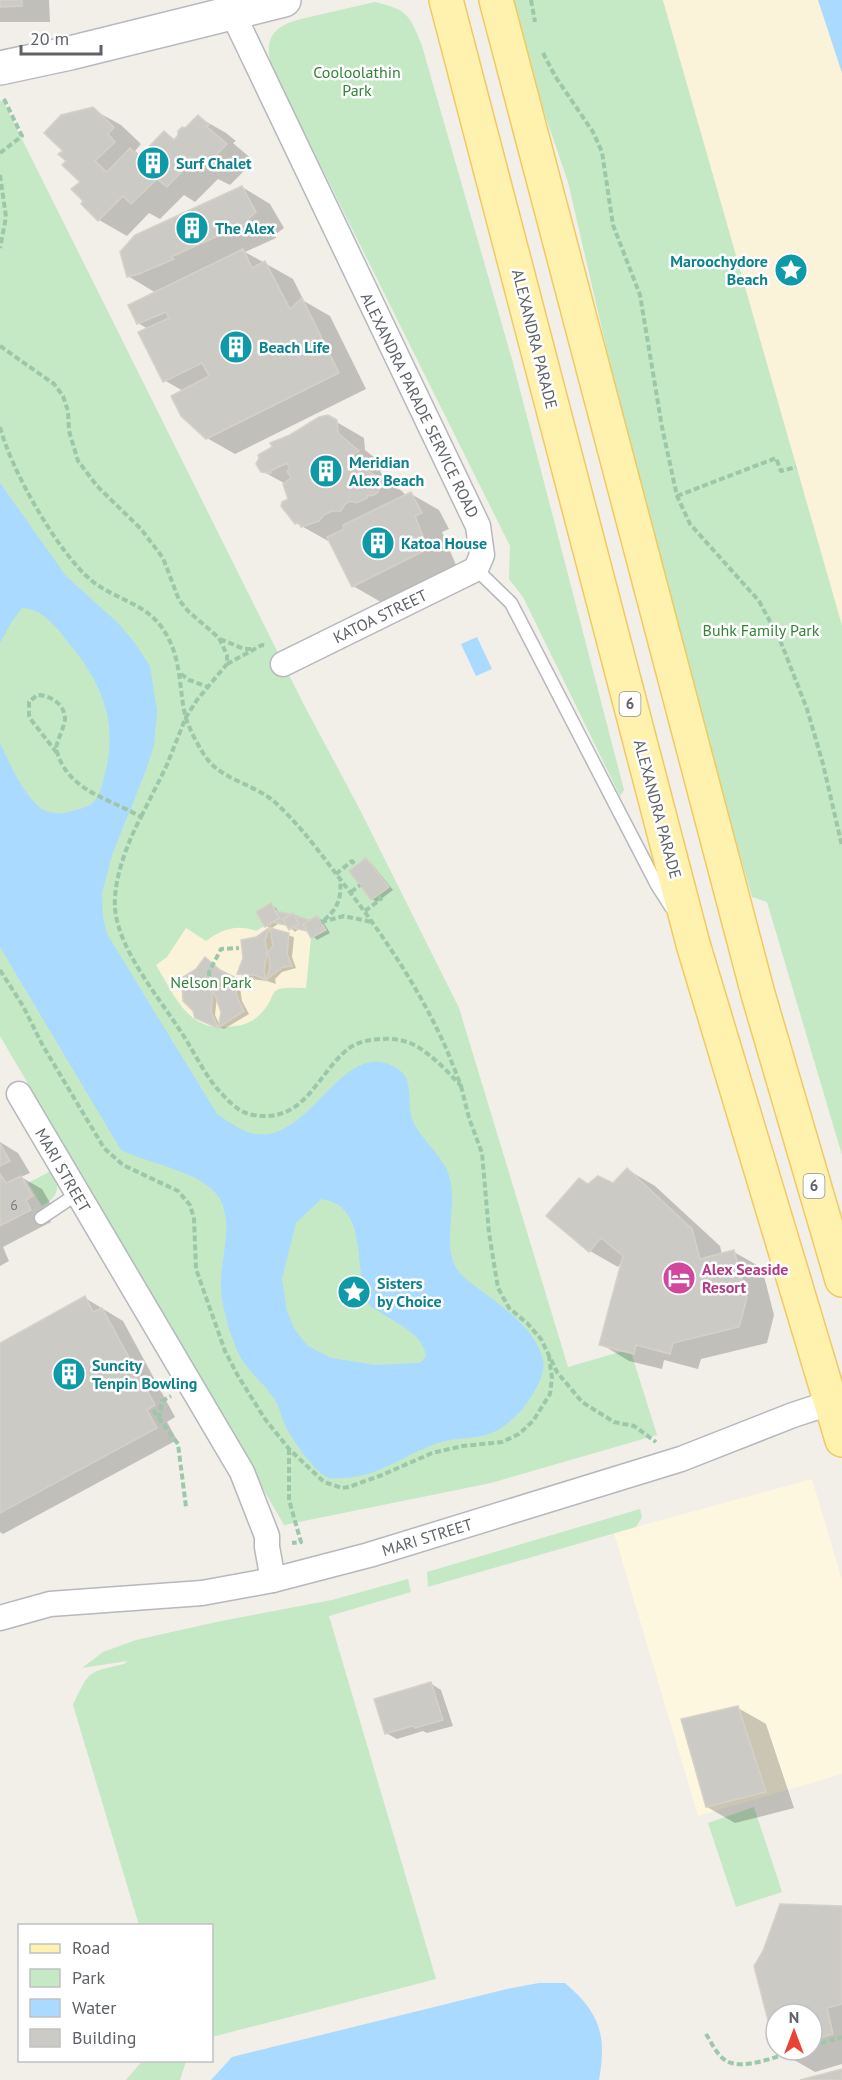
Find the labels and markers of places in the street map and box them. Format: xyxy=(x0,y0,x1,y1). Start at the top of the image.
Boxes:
building icon: Surf Chalet xyxy=(135,145,171,181)
place label: Surf Chalet xyxy=(176,153,252,173)
building icon: The Alex xyxy=(174,210,210,246)
place label: The Alex xyxy=(215,218,276,238)
place label: Maroochydore Beach xyxy=(670,251,768,289)
place icon: Maroochydore Beach xyxy=(773,252,809,288)
building icon: Beach Life xyxy=(218,329,254,365)
place label: Beach Life xyxy=(259,337,330,357)
place label: Meridian Alex Beach xyxy=(349,452,424,490)
building icon: Meridian Alex Beach xyxy=(308,453,344,489)
building icon: Katoa House xyxy=(360,525,396,561)
place label: Katoa House xyxy=(401,533,487,553)
place label: Alex Seaside Resort xyxy=(702,1259,789,1297)
hotel icon: Alex Seaside Resort xyxy=(661,1260,697,1296)
place label: Sisters by Choice xyxy=(377,1273,442,1311)
place icon: Sisters by Choice xyxy=(336,1274,372,1310)
place label: Suncity Tenpin Bowling xyxy=(92,1355,197,1393)
building icon: Suncity Tenpin Bowling xyxy=(51,1356,87,1392)

